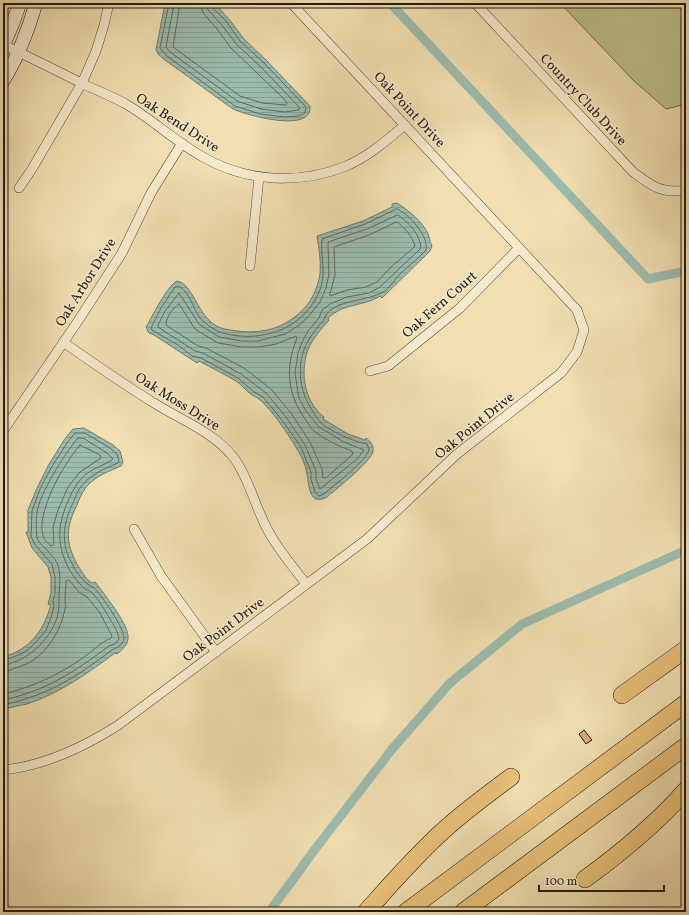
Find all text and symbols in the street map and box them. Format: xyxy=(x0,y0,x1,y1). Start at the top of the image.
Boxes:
street label: Country Club Drive xyxy=(535,50,631,150)
street label: Oak Point Drive xyxy=(369,68,449,152)
street label: Oak Bend Drive xyxy=(132,89,223,158)
street label: Oak Arbor Drive xyxy=(51,234,121,331)
street label: Oak Fern Court xyxy=(398,267,482,343)
street label: Oak Moss Drive xyxy=(131,369,224,436)
street label: Oak Point Drive xyxy=(431,388,519,464)
street label: Oak Point Drive xyxy=(179,593,269,667)
scale bar xyxy=(539,867,664,893)
text: 100 m xyxy=(545,874,578,890)

